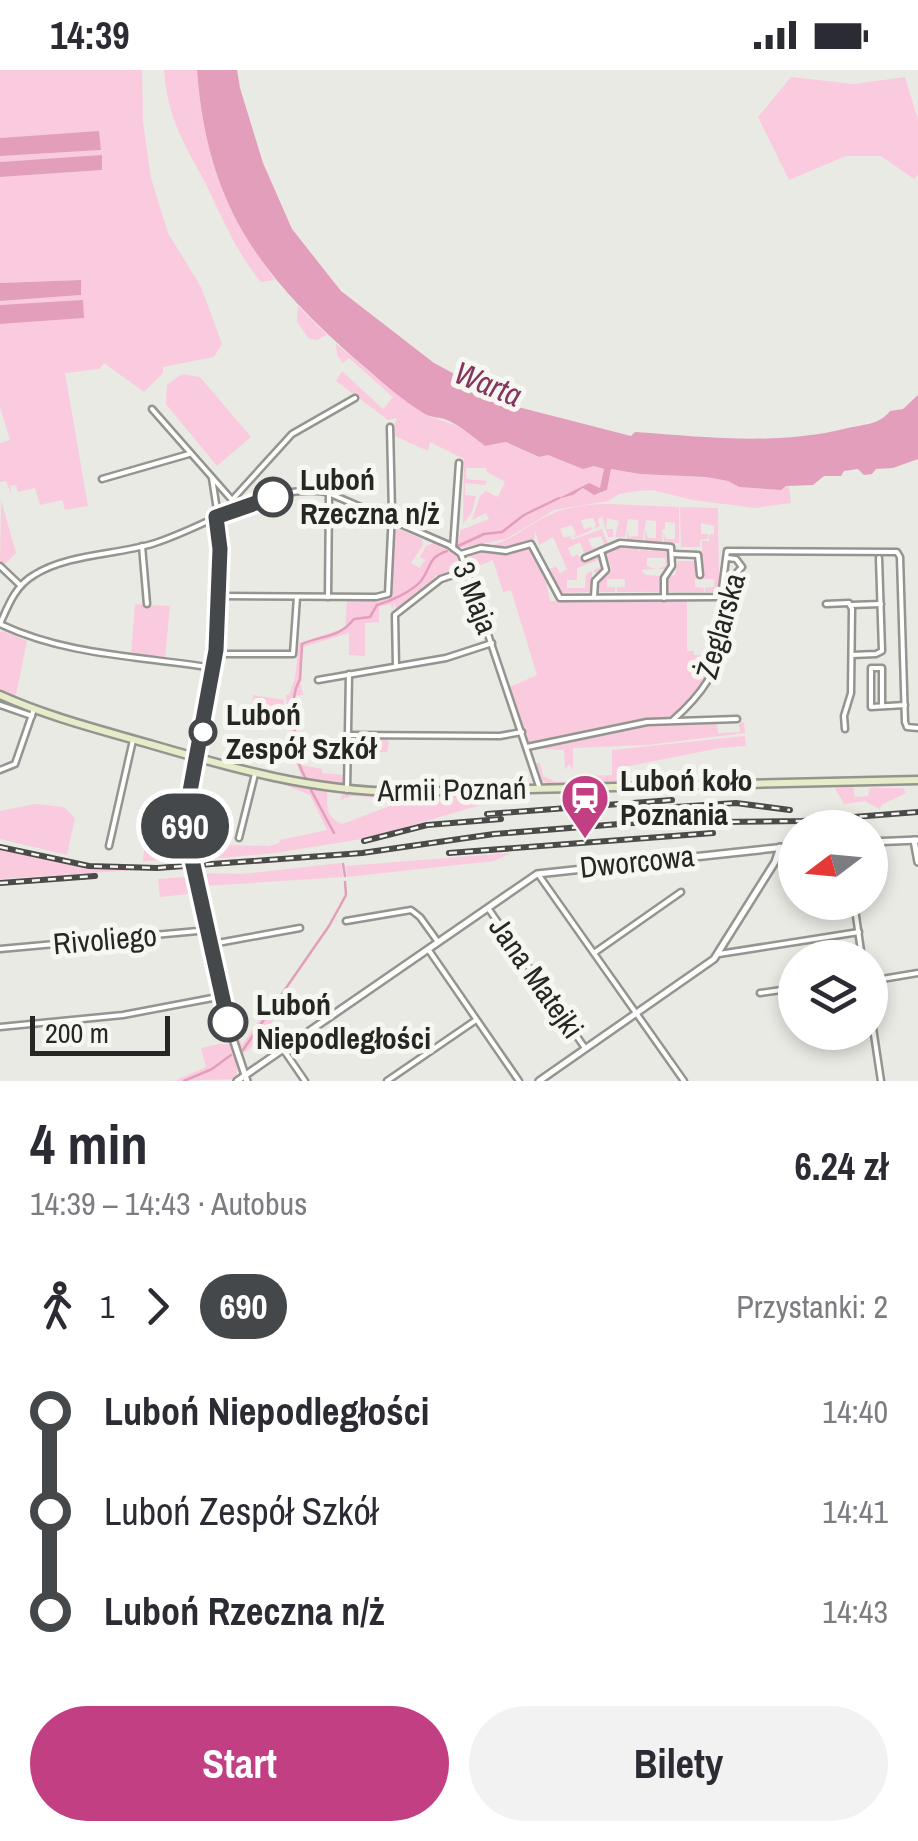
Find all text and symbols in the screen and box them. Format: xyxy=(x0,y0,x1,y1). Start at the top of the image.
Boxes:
text: 14:39 xyxy=(50,10,130,61)
water label: Warta xyxy=(448,351,528,416)
place label: Luboń Rzeczna n/ż xyxy=(300,459,439,533)
marker: Luboń Rzeczna n/ż xyxy=(254,478,292,516)
street label: 3 Maja xyxy=(444,556,508,640)
street label: Żeglarska xyxy=(686,568,754,683)
place label: Luboń Zespół Szkół xyxy=(226,694,378,768)
marker: Luboń Zespół Szkół xyxy=(190,719,216,745)
place label: Luboń koło Poznania xyxy=(620,760,753,834)
street label: Armii Poznań xyxy=(376,768,527,810)
station icon: Luboń koło Poznania xyxy=(559,772,611,840)
line badge: 690 xyxy=(128,794,242,858)
text: 690 xyxy=(161,803,209,850)
north arrow xyxy=(778,810,888,920)
map controls xyxy=(778,810,888,1050)
street label: Dworcowa xyxy=(578,835,696,887)
street label: Jana Matejki xyxy=(480,909,593,1046)
street label: Rivoliego xyxy=(51,915,158,963)
button: layers xyxy=(778,940,888,1050)
place label: Luboń Niepodległości xyxy=(256,984,431,1058)
marker: Luboń Niepodległości xyxy=(209,1003,247,1041)
scale bar xyxy=(30,1011,170,1056)
text: 200 m xyxy=(45,1014,109,1052)
text: 4 min xyxy=(30,1107,148,1181)
text: 6.24 zł xyxy=(794,1141,888,1192)
text: 14:39 – 14:43 · Autobus xyxy=(30,1182,307,1225)
icon: walk xyxy=(30,1279,85,1334)
icon: forward xyxy=(130,1279,185,1334)
text: 690 xyxy=(220,1283,267,1330)
text: 1 xyxy=(100,1285,115,1328)
text: Przystanki: 2 xyxy=(736,1285,888,1328)
text: Luboń Niepodległości xyxy=(104,1386,430,1437)
text: 14:40 xyxy=(822,1390,888,1433)
text: Luboń Zespół Szkół xyxy=(104,1486,378,1537)
text: 14:41 xyxy=(822,1490,888,1533)
text: Luboń Rzeczna n/ż xyxy=(104,1586,384,1637)
text: 14:43 xyxy=(822,1590,888,1633)
button: Start xyxy=(30,1706,449,1821)
button: Bilety xyxy=(469,1706,888,1821)

